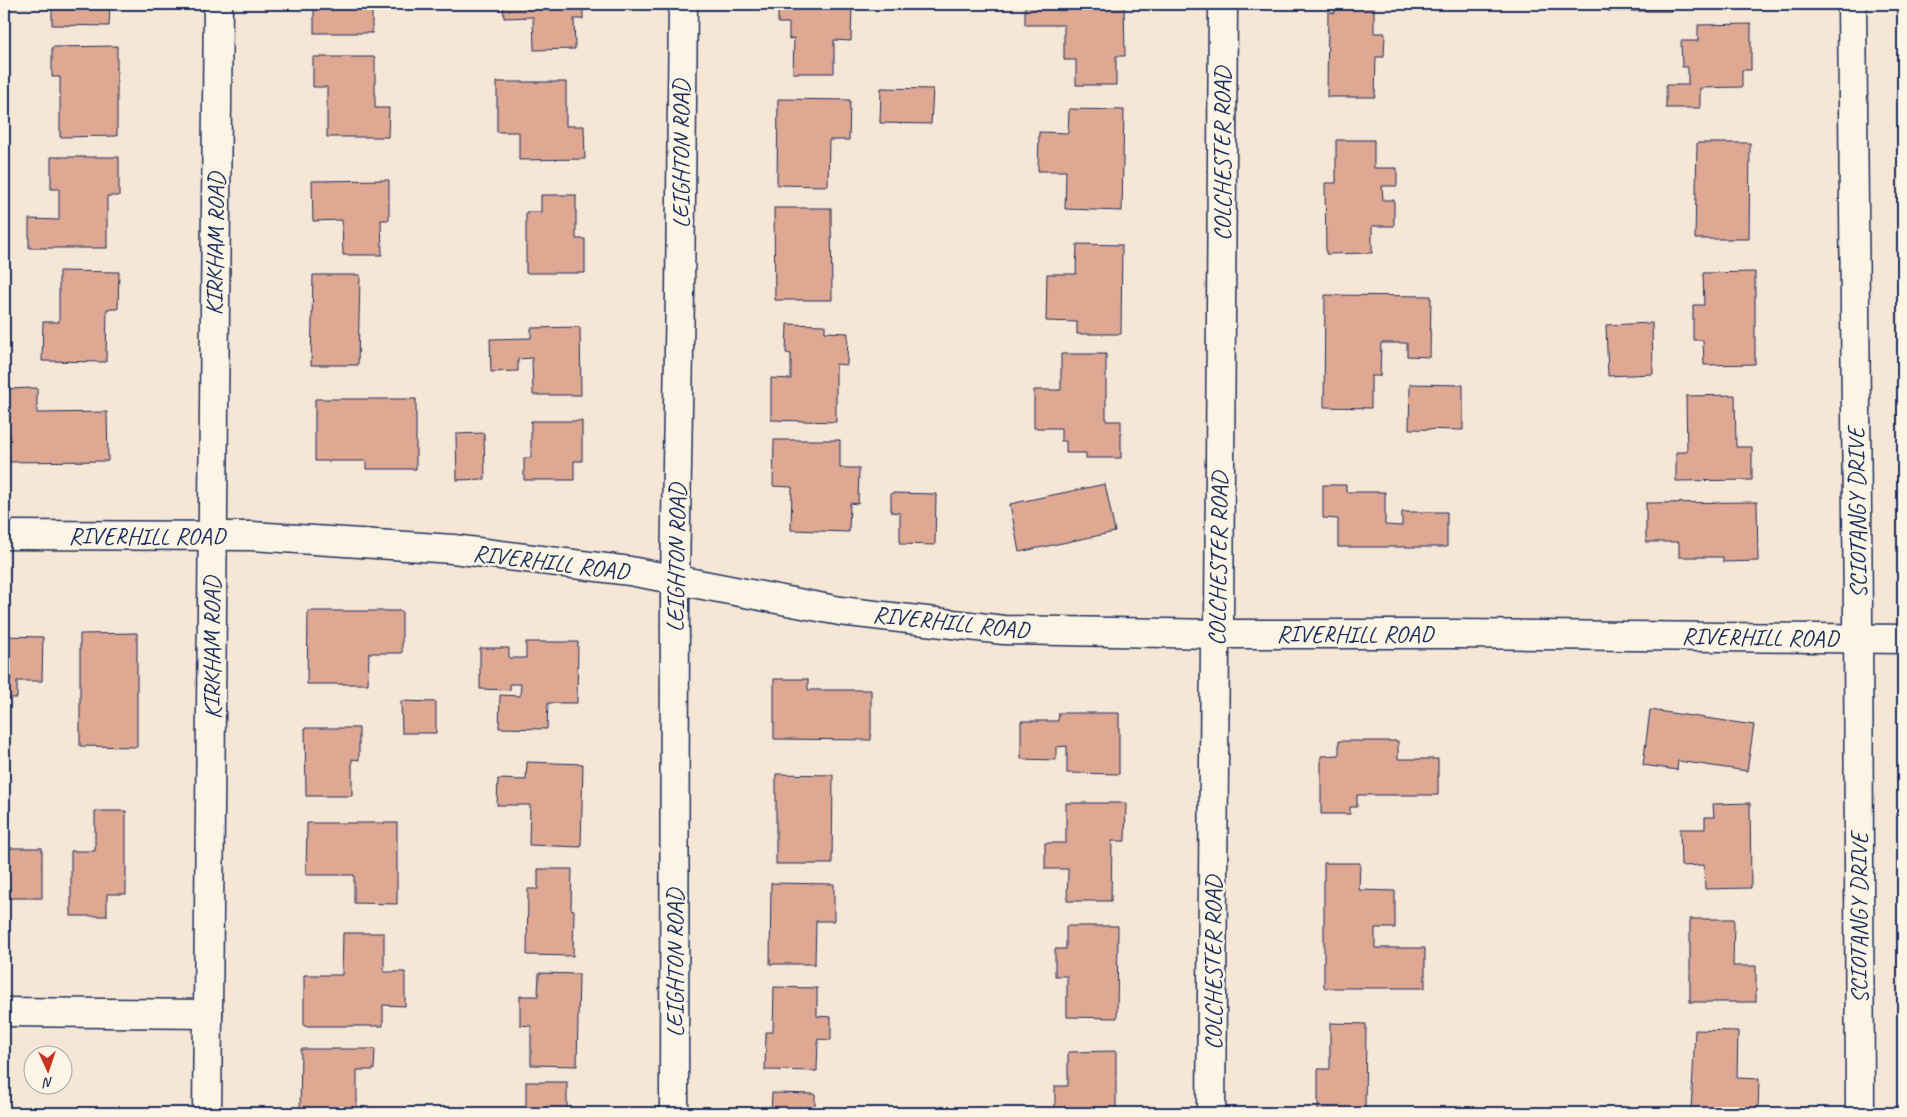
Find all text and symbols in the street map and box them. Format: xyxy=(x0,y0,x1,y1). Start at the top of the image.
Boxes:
street label: COLCHESTER ROAD xyxy=(1207,65,1237,241)
street label: LEIGHTON ROAD xyxy=(666,78,696,228)
street label: KIRKHAM ROAD xyxy=(199,170,231,316)
street label: SCIOTANGY DRIVE xyxy=(1840,424,1873,599)
street label: COLCHESTER ROAD xyxy=(1201,470,1235,646)
street label: LEIGHTON ROAD xyxy=(660,481,692,632)
street label: RIVERHILL ROAD xyxy=(69,521,228,551)
street label: RIVERHILL ROAD xyxy=(471,538,633,587)
street label: KIRKHAM ROAD xyxy=(197,575,227,719)
street label: RIVERHILL ROAD xyxy=(871,599,1033,645)
street label: RIVERHILL ROAD xyxy=(1277,619,1436,649)
street label: RIVERHILL ROAD xyxy=(1681,621,1841,653)
street label: SCIOTANGY DRIVE xyxy=(1844,830,1874,1003)
street label: COLCHESTER ROAD xyxy=(1198,874,1228,1050)
street label: LEIGHTON ROAD xyxy=(660,887,690,1037)
north arrow xyxy=(22,1044,72,1094)
text: N xyxy=(42,1074,53,1091)

